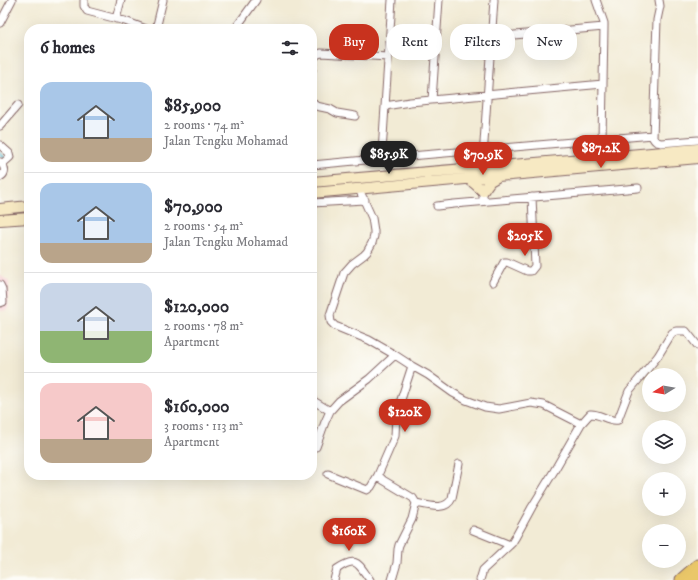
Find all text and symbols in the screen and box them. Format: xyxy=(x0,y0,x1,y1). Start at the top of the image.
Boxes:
chip: Buy xyxy=(329,24,379,60)
chip: Rent xyxy=(387,24,442,60)
chip: Filters xyxy=(450,24,515,60)
chip: New xyxy=(523,24,577,60)
text: 6 homes xyxy=(40,37,95,59)
icon: filters xyxy=(279,37,301,59)
text: $85,900 xyxy=(164,95,221,117)
icon: home xyxy=(72,98,120,146)
text: 2 rooms · 74 m² xyxy=(164,117,244,133)
text: Jalan Tengku Mohamad xyxy=(164,133,288,149)
pin: $87.2K xyxy=(568,135,634,169)
text: $87.2K xyxy=(582,140,620,156)
pin: $85.9K xyxy=(356,141,422,175)
pin: $70.9K xyxy=(450,142,516,176)
text: $85.9K xyxy=(370,146,408,162)
text: $70.9K xyxy=(463,147,503,163)
text: $70,900 xyxy=(164,196,223,218)
icon: home xyxy=(72,199,120,247)
text: 2 rooms · 54 m² xyxy=(164,218,243,234)
pin: $205K xyxy=(497,223,553,257)
text: $205K xyxy=(507,228,543,244)
text: Jalan Tengku Mohamad xyxy=(164,234,288,250)
text: $120,000 xyxy=(164,296,229,318)
icon: home xyxy=(72,299,120,347)
text: 2 rooms · 78 m² xyxy=(164,318,243,334)
text: Apartment xyxy=(164,334,219,350)
north arrow xyxy=(642,368,686,412)
map controls xyxy=(642,368,686,568)
text: $160,000 xyxy=(164,396,229,418)
icon: home xyxy=(72,399,120,447)
pin: $120K xyxy=(377,399,433,433)
text: $120K xyxy=(388,404,422,420)
text: 3 rooms · 113 m² xyxy=(164,418,243,434)
button: layers xyxy=(642,420,686,464)
text: Apartment xyxy=(164,434,219,450)
button: + xyxy=(642,472,686,516)
pin: $160K xyxy=(321,518,377,552)
text: $160K xyxy=(332,523,366,539)
button: − xyxy=(642,524,686,568)

